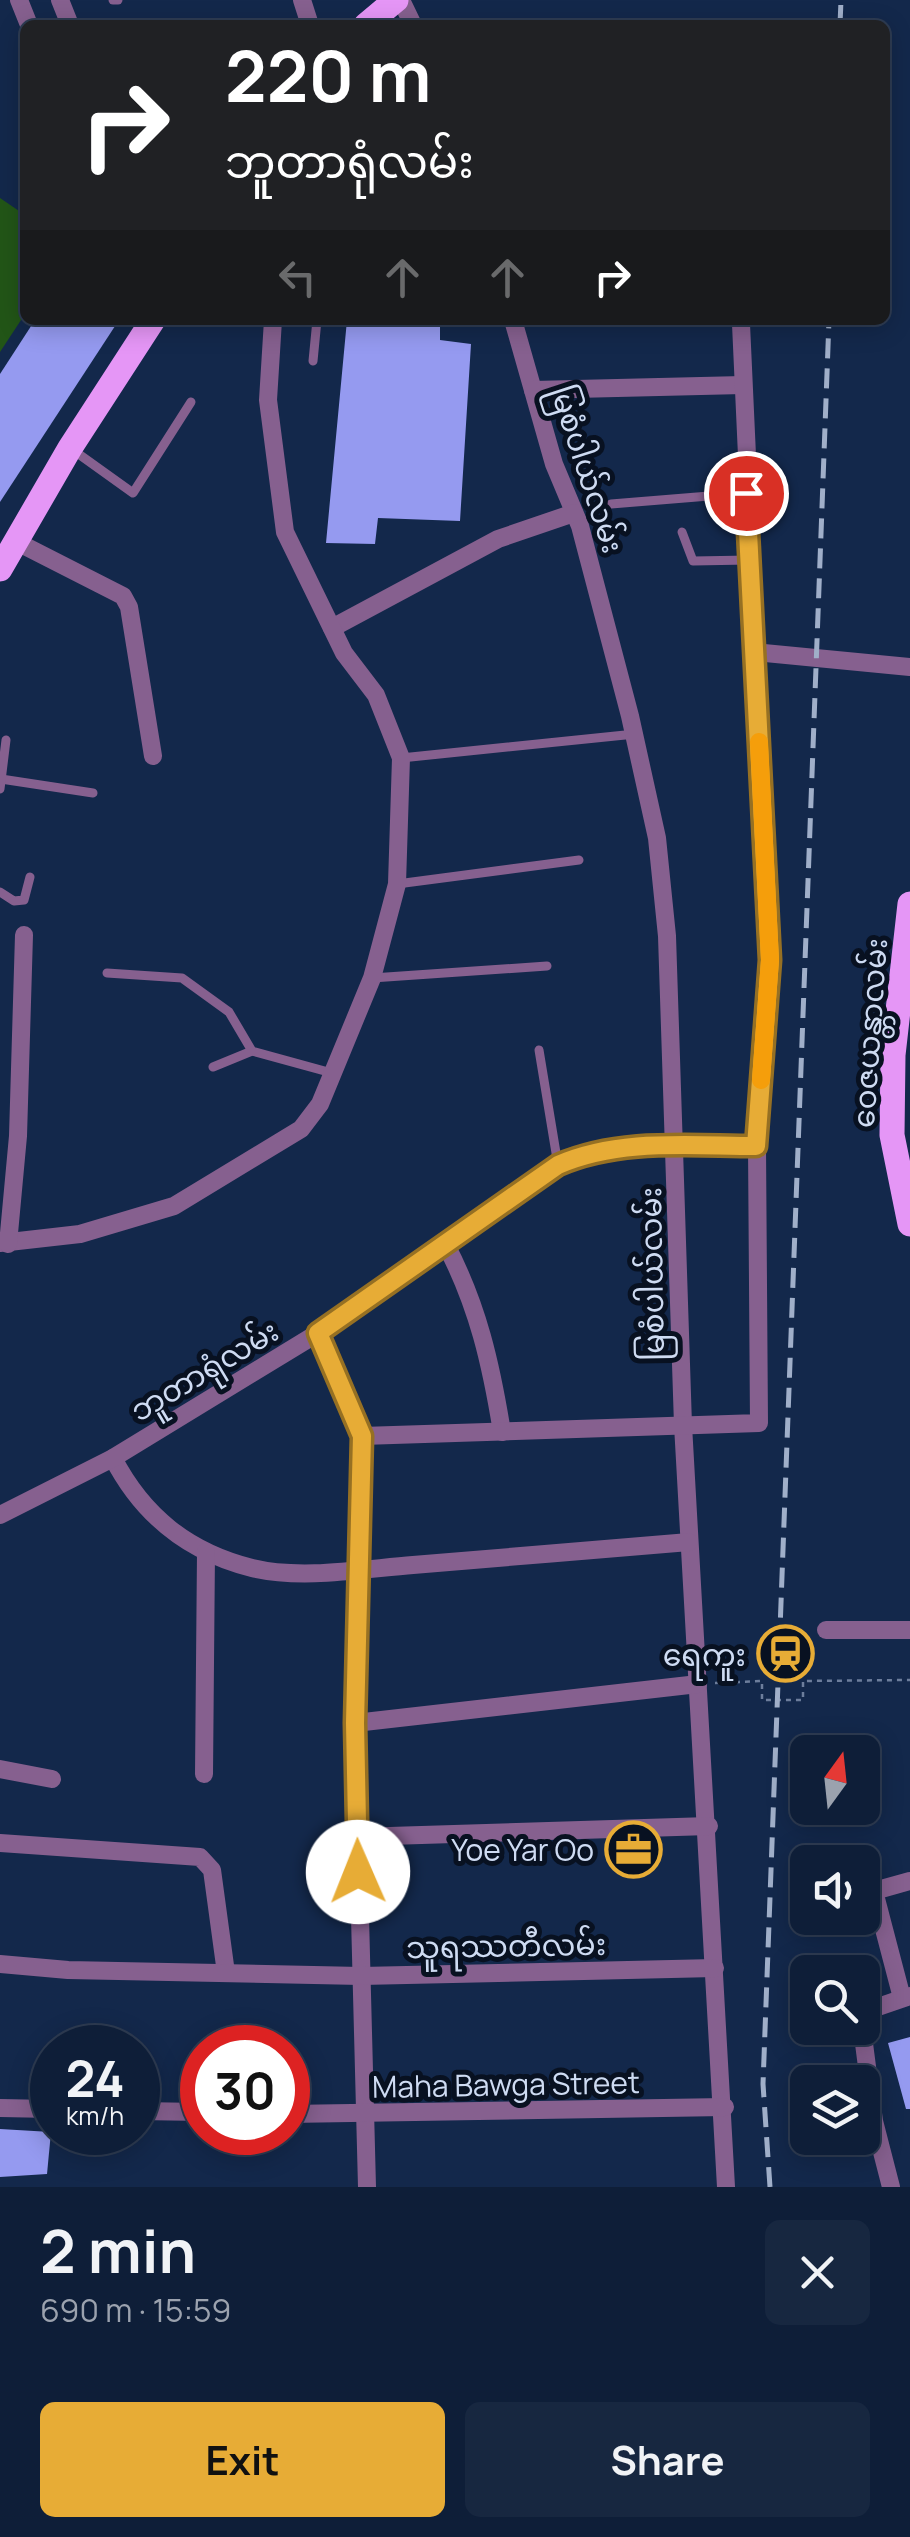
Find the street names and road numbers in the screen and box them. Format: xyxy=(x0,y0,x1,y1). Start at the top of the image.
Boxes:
street label: မြစံပါယ်လမ်း xyxy=(536,380,634,560)
street label: ဝေဇယန္တာလမ်း xyxy=(842,937,902,1130)
street label: မြစံပါယ်လမ်း xyxy=(629,1187,679,1361)
street label: ဘူတာရုံလမ်း xyxy=(122,1310,289,1435)
street label: သူရဿတီလမ်း xyxy=(406,1923,607,1973)
street label: Maha Bawga Street xyxy=(372,2061,640,2107)

